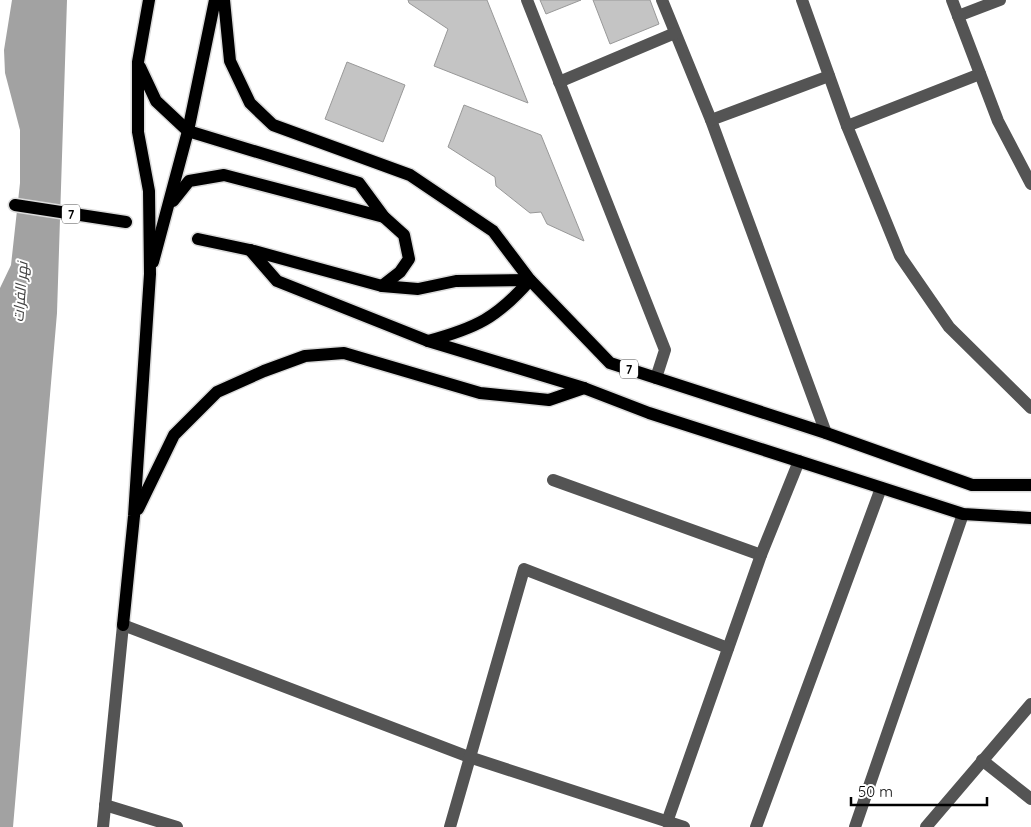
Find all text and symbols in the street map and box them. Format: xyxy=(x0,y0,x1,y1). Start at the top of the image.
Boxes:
road number: 7 xyxy=(62,204,80,223)
water label: نهر الفرات xyxy=(8,259,32,323)
road number: 7 xyxy=(620,359,638,378)
scale bar xyxy=(851,774,987,806)
text: 50 m xyxy=(858,782,893,801)

